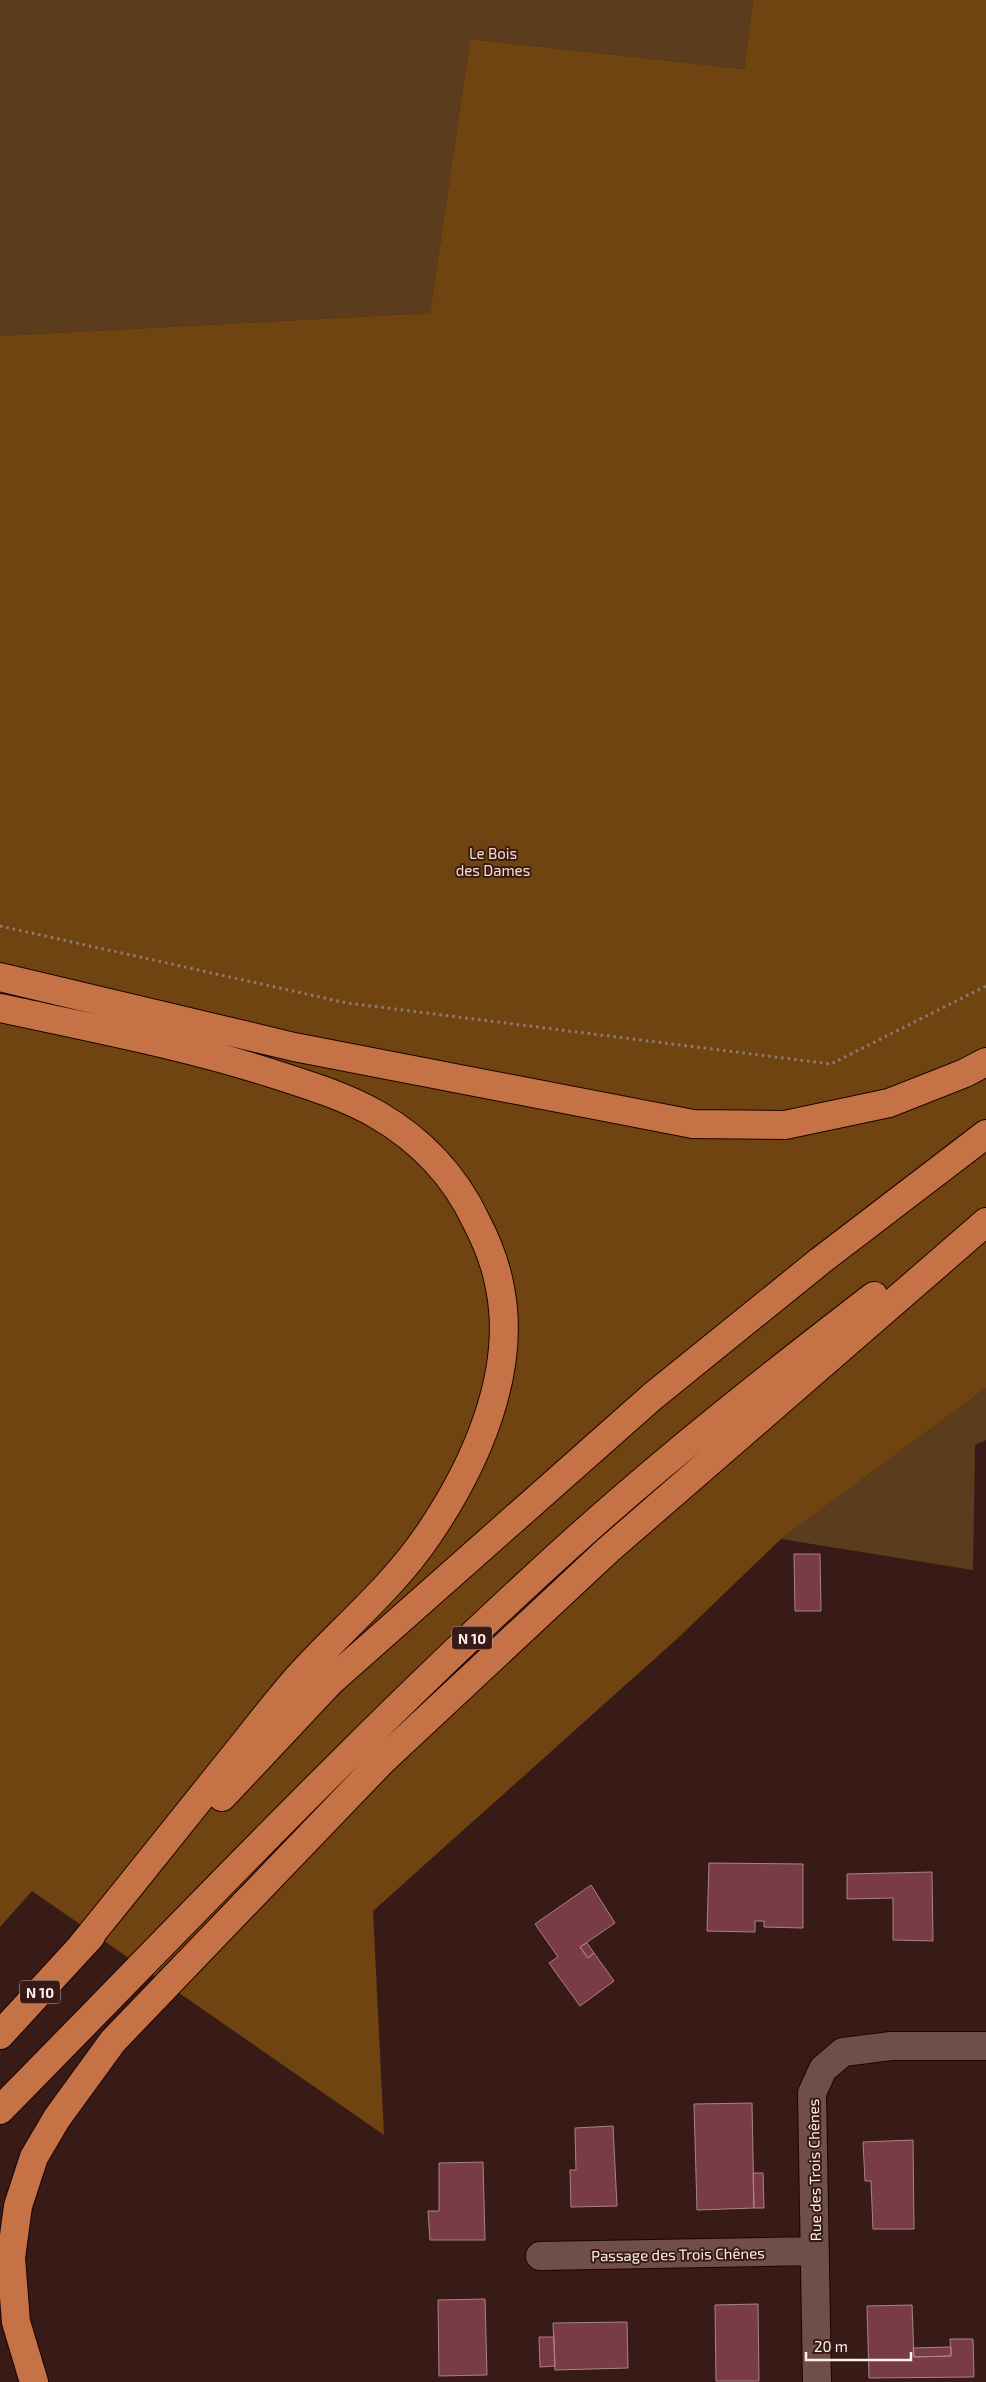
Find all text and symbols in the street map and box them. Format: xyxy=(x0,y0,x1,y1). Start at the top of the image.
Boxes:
park label: Le Bois des Dames xyxy=(456,844,530,879)
road number: N 10 xyxy=(452,1626,492,1650)
road number: N 10 xyxy=(20,1980,60,2004)
street label: Rue des Trois Chênes xyxy=(804,2099,824,2241)
street label: Passage des Trois Chênes xyxy=(591,2243,765,2265)
scale bar xyxy=(806,2330,911,2362)
text: 20 m xyxy=(814,2337,848,2355)

